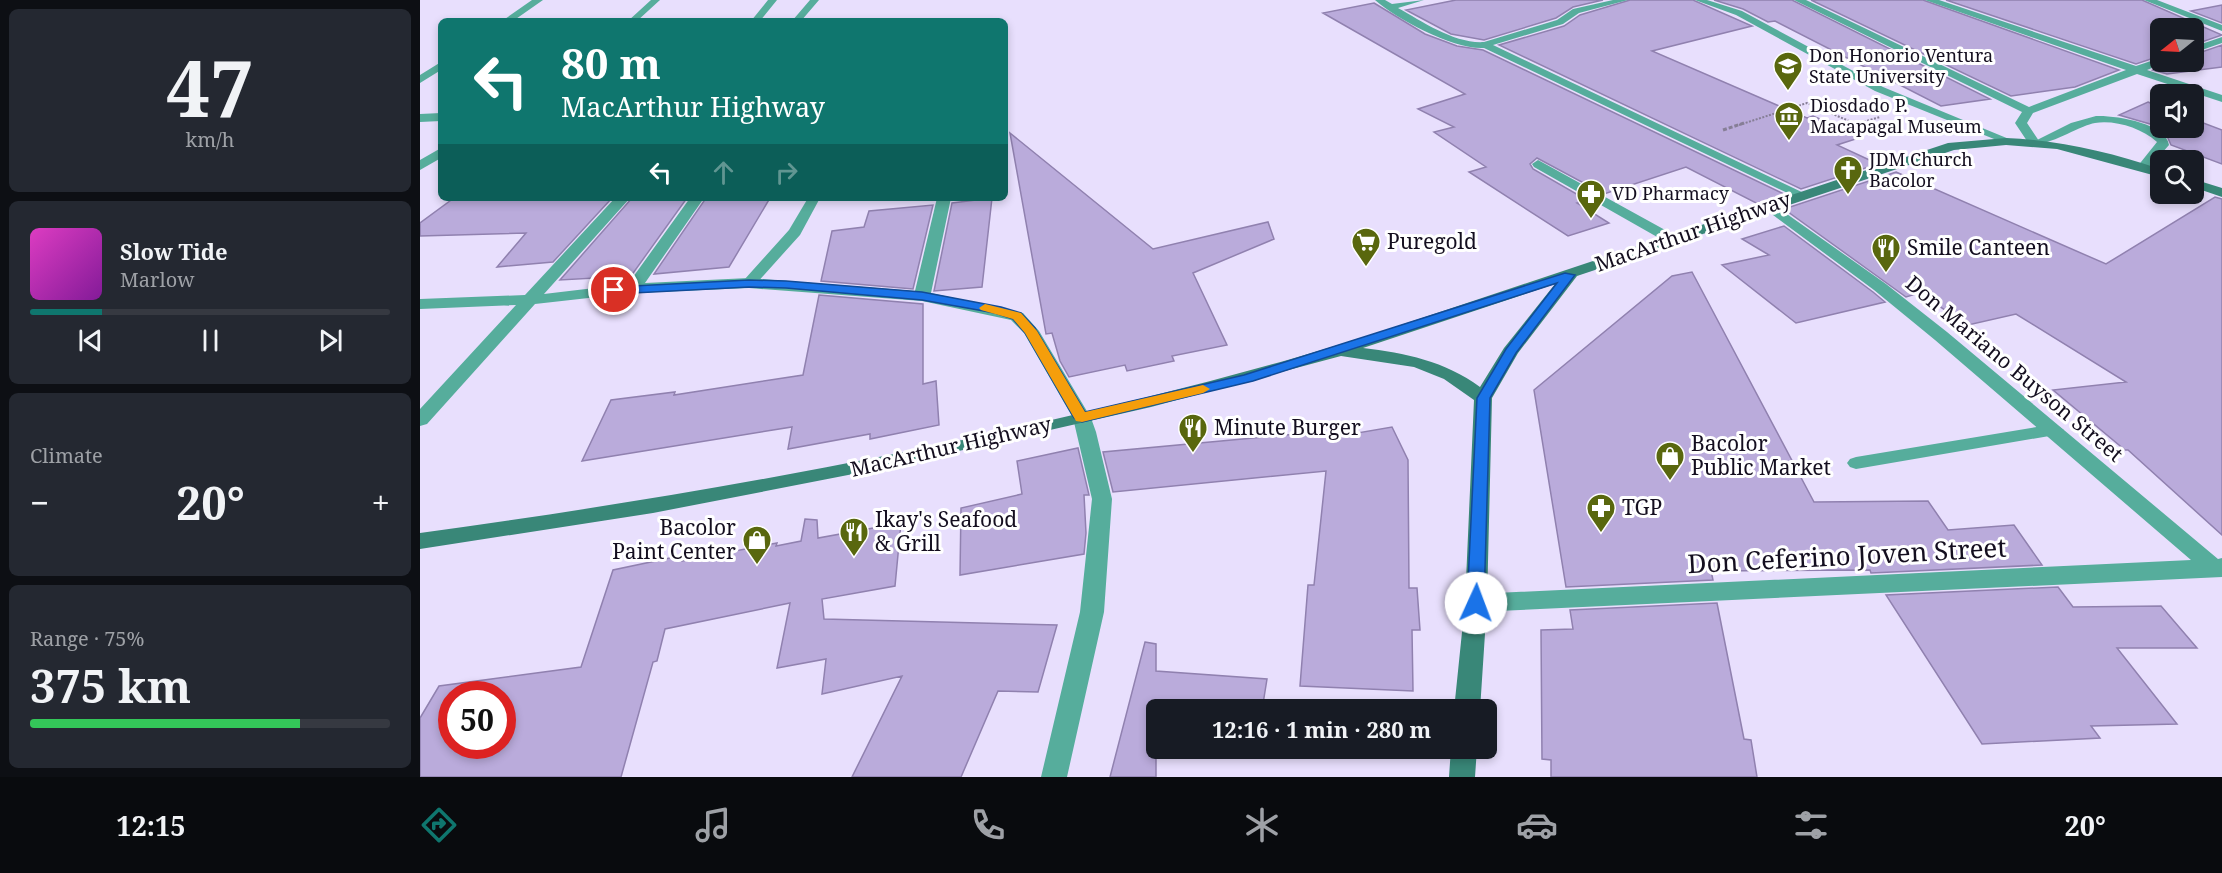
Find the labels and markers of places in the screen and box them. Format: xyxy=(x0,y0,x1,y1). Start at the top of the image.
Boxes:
place label: Don Honorio Ventura State University xyxy=(1809,43,1993,88)
school or university icon: Don Honorio Ventura State University xyxy=(1772,50,1804,92)
place label: Diosdado P. Macapagal Museum xyxy=(1810,93,1982,138)
museum icon: Diosdado P. Macapagal Museum xyxy=(1773,100,1805,142)
place label: JDM Church Bacolor xyxy=(1868,147,1973,192)
church icon: JDM Church Bacolor xyxy=(1832,154,1864,196)
pharmacy icon: VD Pharmacy xyxy=(1575,178,1607,220)
place label: VD Pharmacy xyxy=(1612,181,1730,205)
supermarket icon: Puregold xyxy=(1350,226,1382,268)
place label: Puregold xyxy=(1387,227,1477,255)
restaurant icon: Smile Canteen xyxy=(1870,232,1902,274)
place label: Smile Canteen xyxy=(1907,233,2050,261)
pin xyxy=(588,264,639,315)
restaurant icon: Minute Burger xyxy=(1177,412,1209,454)
place label: Minute Burger xyxy=(1214,413,1361,441)
place label: Bacolor Public Market xyxy=(1691,429,1831,481)
shop icon: Bacolor Public Market xyxy=(1654,440,1686,482)
pharmacy icon: TGP xyxy=(1585,492,1617,534)
place label: TGP xyxy=(1622,493,1662,521)
place label: Ikay's Seafood & Grill xyxy=(875,505,1017,557)
place label: Bacolor Paint Center xyxy=(612,513,736,565)
restaurant icon: Ikay's Seafood & Grill xyxy=(838,516,870,558)
shop icon: Bacolor Paint Center xyxy=(741,524,773,566)

